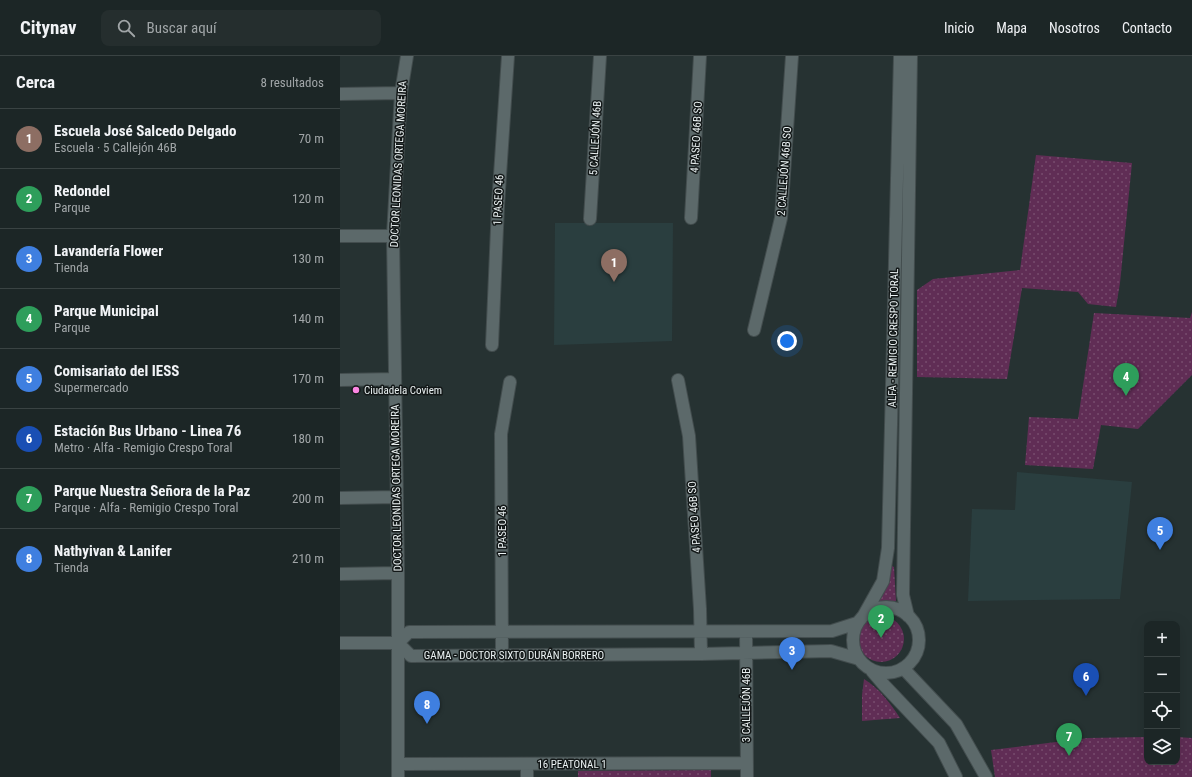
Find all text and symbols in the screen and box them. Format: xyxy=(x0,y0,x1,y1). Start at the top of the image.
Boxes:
search box xyxy=(101,10,381,46)
text: Citynav xyxy=(20,16,77,39)
icon: search xyxy=(115,17,137,39)
text: Buscar aquí xyxy=(147,19,216,37)
text: Inicio xyxy=(944,20,974,36)
text: Mapa xyxy=(996,20,1027,36)
text: Nosotros xyxy=(1049,20,1100,36)
text: Contacto xyxy=(1122,20,1172,36)
text: Cerca xyxy=(16,72,55,92)
text: 8 resultados xyxy=(260,75,324,90)
street label: DOCTOR LEONIDAS ORTEGA MOREIRA xyxy=(388,80,409,248)
street label: 5 CALLEJÓN 46B xyxy=(587,100,604,176)
street label: 4 PASEO 46B SO xyxy=(688,101,705,173)
text: Escuela José Salcedo Delgado xyxy=(54,122,237,140)
street label: 2 CALLEJÓN 46B SO xyxy=(775,126,794,216)
text: 1 xyxy=(26,131,32,146)
text: 70 m xyxy=(298,131,324,146)
text: Escuela · 5 Callejón 46B xyxy=(54,140,177,155)
street label: 1 PASEO 46 xyxy=(491,174,506,226)
text: Redondel xyxy=(54,182,110,200)
text: 2 xyxy=(26,191,32,206)
text: 120 m xyxy=(292,191,324,206)
text: Parque xyxy=(54,200,90,215)
text: Lavandería Flower xyxy=(54,242,163,260)
pin: 1 xyxy=(601,249,627,282)
text: 3 xyxy=(26,251,32,266)
text: 130 m xyxy=(292,251,324,266)
text: Tienda xyxy=(54,260,89,275)
street label: ALFA - REMIGIO CRESPO TORAL xyxy=(886,269,901,407)
text: Parque Municipal xyxy=(54,302,159,320)
text: 4 xyxy=(26,311,32,326)
text: 140 m xyxy=(292,311,324,326)
text: Parque xyxy=(54,320,90,335)
your location xyxy=(777,331,797,351)
text: Comisariato del IESS xyxy=(54,362,179,380)
pin: 4 xyxy=(1113,363,1139,396)
text: 5 xyxy=(26,371,32,386)
text: 170 m xyxy=(292,371,324,386)
text: Supermercado xyxy=(54,380,128,395)
place label: Ciudadela Coviem xyxy=(364,384,442,397)
marker: Ciudadela Coviem xyxy=(351,385,361,395)
street label: DOCTOR LEONIDAS ORTEGA MOREIRA xyxy=(389,404,404,572)
text: Estación Bus Urbano - Linea 76 xyxy=(54,422,241,440)
text: 6 xyxy=(26,431,32,446)
text: 180 m xyxy=(292,431,324,446)
text: Metro · Alfa - Remigio Crespo Toral xyxy=(54,440,232,455)
street label: 4 PASEO 46B SO xyxy=(686,481,703,553)
text: Parque Nuestra Señora de la Paz xyxy=(54,482,250,500)
text: 7 xyxy=(26,491,32,506)
text: 200 m xyxy=(292,491,324,506)
text: Parque · Alfa - Remigio Crespo Toral xyxy=(54,500,238,515)
street label: 1 PASEO 46 xyxy=(496,506,509,556)
pin: 5 xyxy=(1147,517,1173,550)
text: Nathyivan & Lanifer xyxy=(54,542,172,560)
text: 8 xyxy=(26,551,32,566)
text: 210 m xyxy=(292,551,324,566)
text: Tienda xyxy=(54,560,89,575)
pin: 2 xyxy=(868,605,894,638)
map controls xyxy=(1144,621,1180,765)
button: + xyxy=(1144,621,1180,657)
pin: 3 xyxy=(779,637,805,670)
street label: GAMA - DOCTOR SIXTO DURÁN BORRERO xyxy=(424,649,604,662)
button: − xyxy=(1144,657,1180,693)
pin: 6 xyxy=(1073,663,1099,696)
street label: 3 CALLEJÓN 46B xyxy=(740,668,753,742)
pin: 8 xyxy=(414,691,440,724)
button: locate xyxy=(1144,693,1180,729)
pin: 7 xyxy=(1056,723,1082,756)
button: layers xyxy=(1144,729,1180,765)
street label: 16 PEATONAL 1 xyxy=(537,758,607,771)

